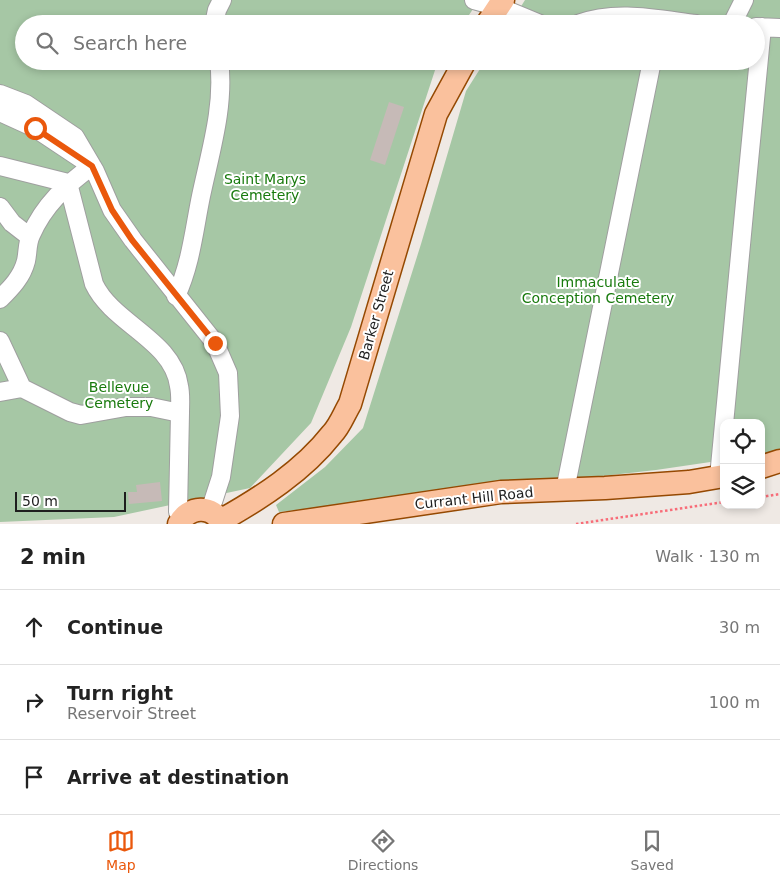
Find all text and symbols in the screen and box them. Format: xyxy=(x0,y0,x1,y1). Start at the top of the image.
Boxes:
search box xyxy=(15,15,765,70)
icon: search xyxy=(33,29,61,57)
text: Search here xyxy=(73,32,187,54)
route start xyxy=(24,117,47,140)
park label: Saint Marys Cemetery xyxy=(224,171,306,203)
street label: Barker Street xyxy=(356,268,397,362)
park label: Immaculate Conception Cemetery xyxy=(522,274,674,306)
route end xyxy=(204,332,227,355)
park label: Bellevue Cemetery xyxy=(85,379,153,411)
map controls xyxy=(720,419,765,509)
button: locate xyxy=(720,419,765,464)
button: layers xyxy=(720,464,765,509)
street label: Currant Hill Road xyxy=(414,484,534,512)
scale bar xyxy=(15,489,126,512)
text: 50 m xyxy=(22,493,58,509)
text: 2 min xyxy=(20,545,86,569)
text: Walk · 130 m xyxy=(655,547,760,566)
icon: ahead xyxy=(20,613,48,641)
text: Continue xyxy=(67,616,163,638)
text: 30 m xyxy=(719,618,760,637)
text: Turn right xyxy=(67,682,173,704)
icon: right xyxy=(20,688,48,716)
text: 100 m xyxy=(709,693,760,712)
text: Reservoir Street xyxy=(67,704,196,723)
icon: arrive xyxy=(20,763,48,791)
text: Arrive at destination xyxy=(67,766,289,788)
tab: Map xyxy=(106,827,136,873)
tab: Directions xyxy=(348,827,418,873)
tab: Saved xyxy=(631,827,674,873)

